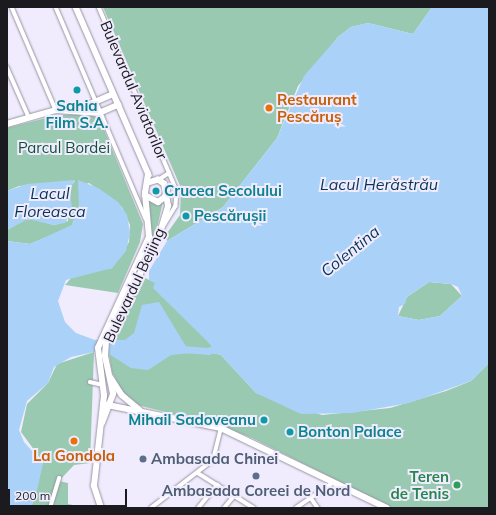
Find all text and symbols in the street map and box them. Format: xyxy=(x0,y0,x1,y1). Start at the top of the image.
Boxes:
street label: Bulevardul Aviatorilor xyxy=(97,18,171,162)
marker: Sahia Film S.A. xyxy=(72,85,82,95)
place label: Restaurant Pescăruș xyxy=(277,90,357,125)
place label: Sahia Film S.A. xyxy=(46,96,108,131)
marker: Restaurant Pescăruș xyxy=(264,103,274,113)
park label: Parcul Bordei xyxy=(18,139,110,157)
water label: Lacul Herăstrău xyxy=(320,174,438,194)
place label: Crucea Secolului xyxy=(164,182,282,200)
water label: Lacul Floreasca xyxy=(14,183,86,221)
marker: Crucea Secolului xyxy=(151,186,161,196)
place label: Pescărușii xyxy=(194,207,266,225)
marker: Pescărușii xyxy=(181,211,191,221)
water label: Colentina xyxy=(317,222,383,280)
street label: Bulevardul Beijing xyxy=(99,225,169,345)
place label: Mihail Sadoveanu xyxy=(128,411,256,429)
marker: Mihail Sadoveanu xyxy=(259,415,269,425)
place label: Bonton Palace xyxy=(298,423,402,441)
marker: Bonton Palace xyxy=(285,427,295,437)
marker: La Gondola xyxy=(69,436,79,446)
place label: La Gondola xyxy=(33,447,115,465)
place label: Ambasada Chinei xyxy=(151,450,278,468)
marker: Ambasada Chinei xyxy=(138,454,148,464)
place label: Teren de Tenis xyxy=(391,467,449,502)
marker: Ambasada Coreei de Nord xyxy=(251,471,261,481)
marker: Teren de Tenis xyxy=(452,480,462,490)
scale bar xyxy=(10,481,129,507)
place label: Ambasada Coreei de Nord xyxy=(162,482,350,500)
text: 200 m xyxy=(15,488,50,503)

